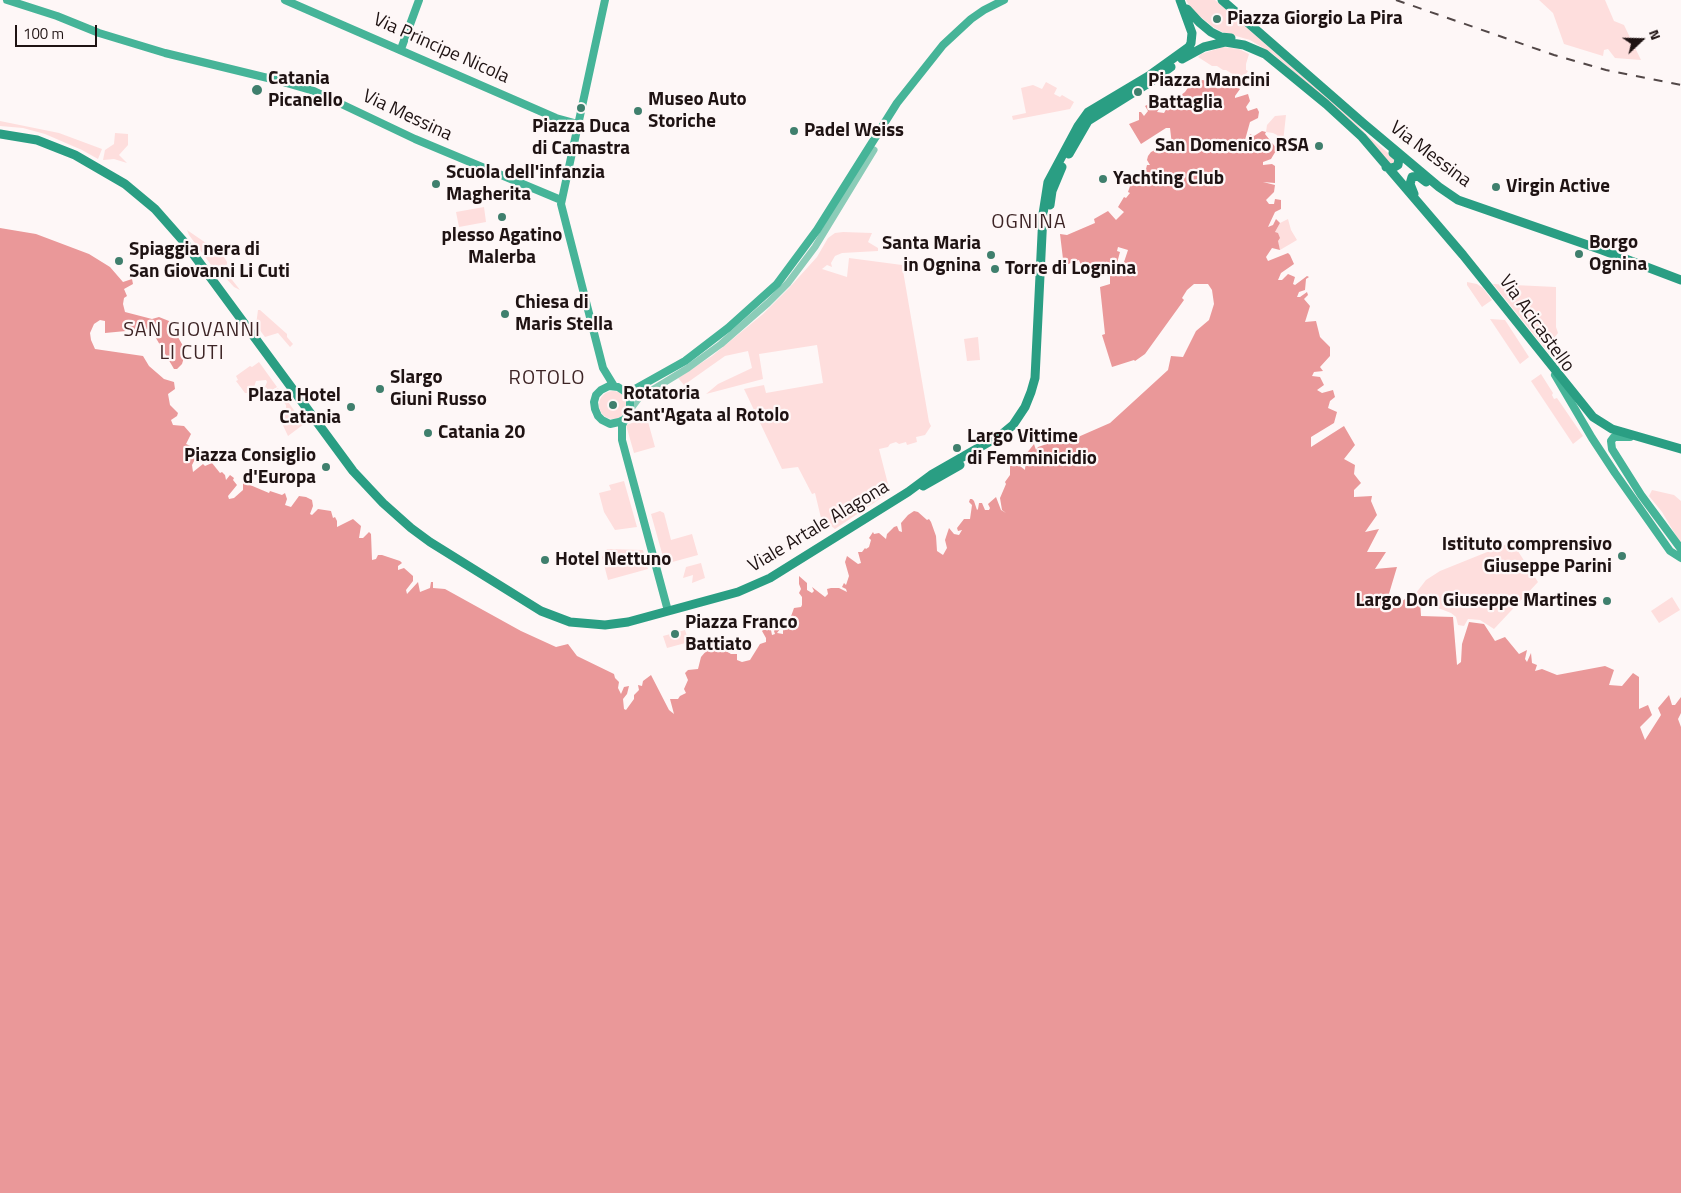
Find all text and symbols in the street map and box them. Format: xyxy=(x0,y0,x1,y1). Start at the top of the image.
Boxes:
place label: Piazza Giorgio La Pira xyxy=(1227,8,1403,30)
street label: Via Principe Nicola xyxy=(369,9,513,89)
marker: Piazza Giorgio La Pira xyxy=(1211,13,1223,25)
scale bar xyxy=(18,15,100,47)
north arrow xyxy=(1616,15,1666,65)
text: 100 m xyxy=(23,22,64,45)
text: N xyxy=(1644,26,1667,43)
place label: Catania Picanello xyxy=(268,68,343,112)
place label: Piazza Mancini Battaglia xyxy=(1148,70,1270,114)
marker: Catania Picanello xyxy=(250,83,264,97)
street label: Via Messina xyxy=(359,85,455,147)
marker: Piazza Mancini Battaglia xyxy=(1132,86,1144,98)
place label: Museo Auto Storiche xyxy=(648,89,747,133)
marker: Piazza Duca di Camastra xyxy=(575,102,587,114)
marker: Museo Auto Storiche xyxy=(632,105,644,117)
place label: Piazza Duca di Camastra xyxy=(532,116,630,160)
street label: Via Messina xyxy=(1385,117,1475,193)
place label: Padel Weiss xyxy=(804,120,904,142)
marker: Padel Weiss xyxy=(788,125,800,137)
place label: San Domenico RSA xyxy=(1155,135,1309,157)
marker: San Domenico RSA xyxy=(1313,140,1325,152)
place label: Scuola dell'infanzia Magherita xyxy=(446,162,605,206)
place label: Yachting Club xyxy=(1113,168,1224,190)
marker: Yachting Club xyxy=(1097,173,1109,185)
place label: Virgin Active xyxy=(1506,176,1610,198)
marker: Scuola dell'infanzia Magherita xyxy=(430,178,442,190)
marker: Virgin Active xyxy=(1490,181,1502,193)
marker: plesso Agatino Malerba xyxy=(496,211,508,223)
district label: OGNINA xyxy=(991,211,1067,235)
place label: plesso Agatino Malerba xyxy=(442,225,562,269)
place label: Borgo Ognina xyxy=(1589,232,1647,276)
place label: Santa Maria in Ognina xyxy=(882,233,981,277)
place label: Spiaggia nera di San Giovanni Li Cuti xyxy=(129,239,290,283)
marker: Borgo Ognina xyxy=(1573,248,1585,260)
marker: Santa Maria in Ognina xyxy=(985,249,997,261)
marker: Spiaggia nera di San Giovanni Li Cuti xyxy=(113,255,125,267)
place label: Torre di Lognina xyxy=(1005,258,1136,280)
marker: Torre di Lognina xyxy=(989,263,1001,275)
street label: Via Acicastello xyxy=(1493,271,1579,377)
place label: Chiesa di Maris Stella xyxy=(515,292,613,336)
marker: Chiesa di Maris Stella xyxy=(499,308,511,320)
district label: SAN GIOVANNI LI CUTI xyxy=(122,319,262,366)
place label: Slargo Giuni Russo xyxy=(390,367,487,411)
district label: ROTOLO xyxy=(508,367,586,391)
marker: Slargo Giuni Russo xyxy=(374,383,386,395)
place label: Rotatoria Sant'Agata al Rotolo xyxy=(623,383,789,427)
place label: Plaza Hotel Catania xyxy=(248,385,341,429)
marker: Rotatoria Sant'Agata al Rotolo xyxy=(607,399,619,411)
marker: Plaza Hotel Catania xyxy=(345,401,357,413)
place label: Catania 20 xyxy=(438,422,525,444)
place label: Largo Vittime di Femminicidio xyxy=(967,426,1097,470)
marker: Catania 20 xyxy=(422,427,434,439)
marker: Largo Vittime di Femminicidio xyxy=(951,442,963,454)
place label: Piazza Consiglio d'Europa xyxy=(184,445,316,489)
marker: Piazza Consiglio d'Europa xyxy=(320,461,332,473)
street label: Viale Artale Alagona xyxy=(745,476,893,578)
place label: Istituto comprensivo Giuseppe Parini xyxy=(1442,534,1612,578)
place label: Hotel Nettuno xyxy=(555,549,671,571)
marker: Istituto comprensivo Giuseppe Parini xyxy=(1616,550,1628,562)
marker: Hotel Nettuno xyxy=(539,554,551,566)
place label: Largo Don Giuseppe Martines xyxy=(1356,590,1597,612)
marker: Largo Don Giuseppe Martines xyxy=(1601,595,1613,607)
place label: Piazza Franco Battiato xyxy=(685,612,797,656)
marker: Piazza Franco Battiato xyxy=(669,628,681,640)

